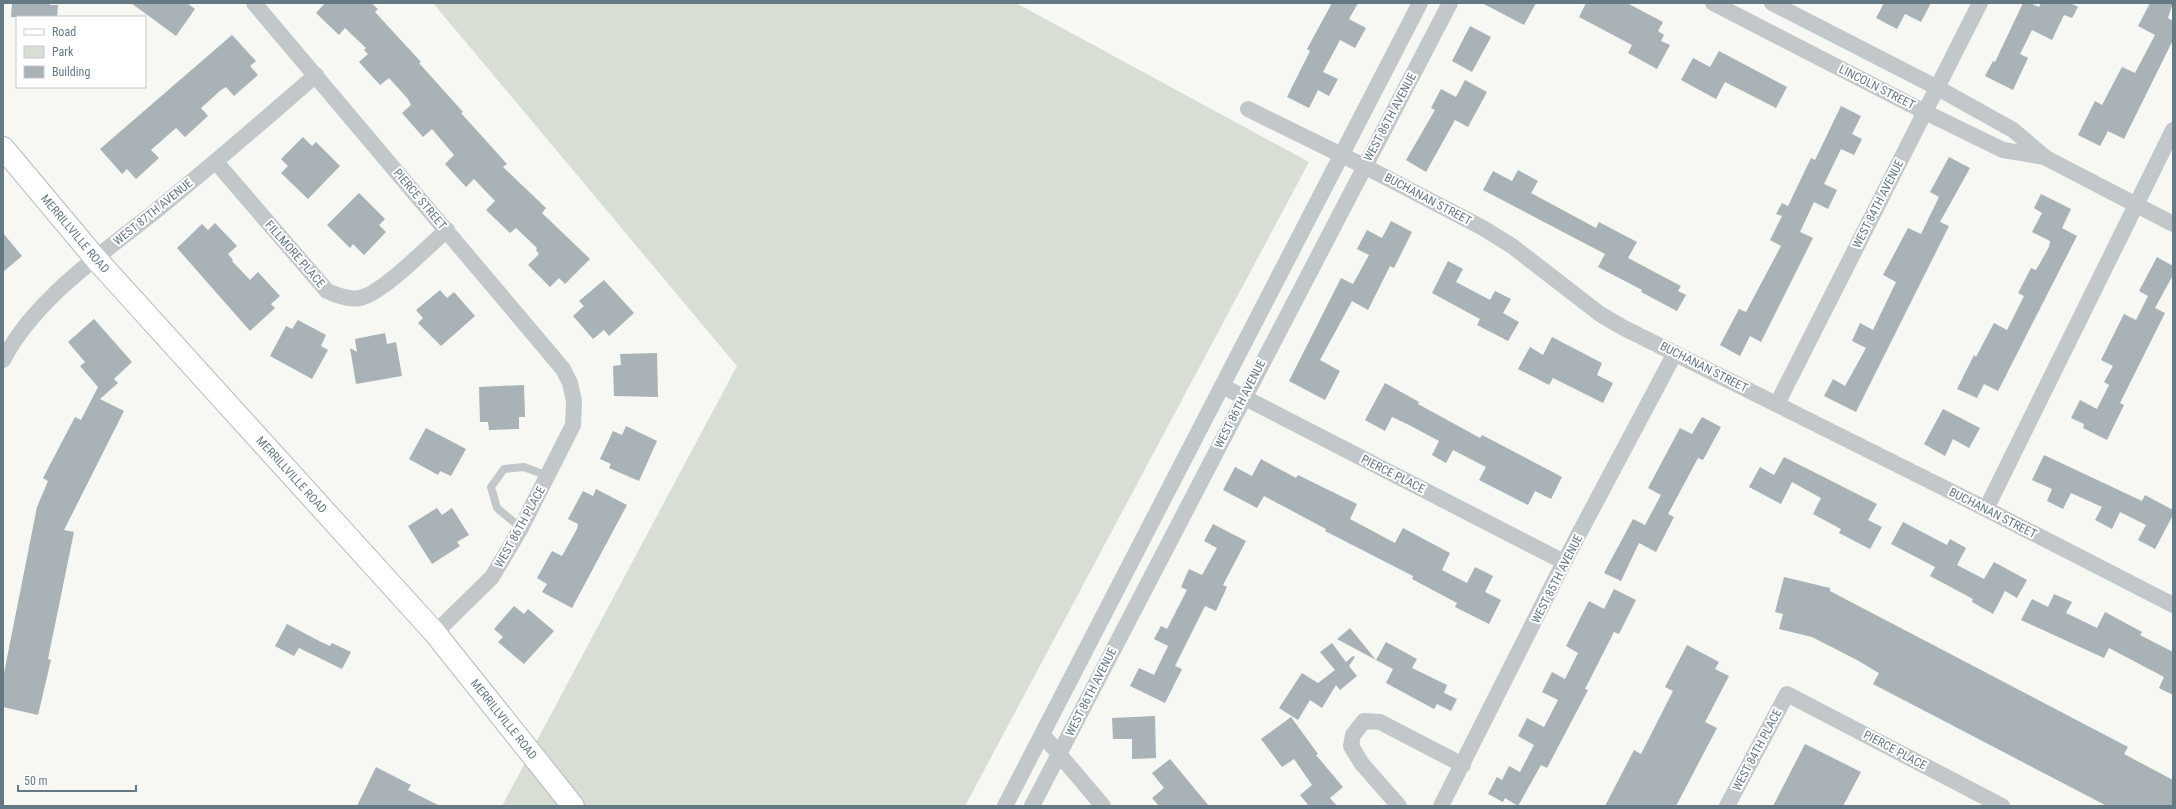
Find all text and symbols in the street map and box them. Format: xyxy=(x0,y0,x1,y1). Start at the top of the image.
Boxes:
legend xyxy=(16,16,146,88)
text: Road xyxy=(52,25,76,39)
text: Park xyxy=(52,45,74,59)
street label: LINCOLN STREET xyxy=(1837,62,1917,112)
text: Building xyxy=(52,65,90,79)
street label: WEST 86TH AVENUE xyxy=(1361,71,1419,163)
street label: WEST 84TH AVENUE xyxy=(1850,157,1906,251)
street label: PIERCE STREET xyxy=(391,166,449,232)
street label: BUCHANAN STREET xyxy=(1382,170,1474,228)
street label: WEST 87TH AVENUE xyxy=(111,176,195,248)
street label: MERRILLVILLE ROAD xyxy=(38,192,112,276)
street label: FILLMORE PLACE xyxy=(262,218,328,290)
street label: BUCHANAN STREET xyxy=(1658,339,1750,395)
street label: WEST 86TH AVENUE xyxy=(1212,357,1268,451)
street label: MERRILLVILLE ROAD xyxy=(253,434,330,516)
street label: PIERCE PLACE xyxy=(1359,452,1427,496)
street label: WEST 86TH PLACE xyxy=(492,484,548,570)
street label: BUCHANAN STREET xyxy=(1947,485,2039,541)
street label: WEST 85TH AVENUE xyxy=(1529,532,1585,626)
street label: WEST 86TH AVENUE xyxy=(1063,645,1119,739)
street label: MERRILLVILLE ROAD xyxy=(468,677,540,762)
street label: WEST 84TH PLACE xyxy=(1730,707,1784,793)
street label: PIERCE PLACE xyxy=(1861,727,1929,773)
scale bar xyxy=(18,767,136,793)
text: 50 m xyxy=(24,774,48,788)

